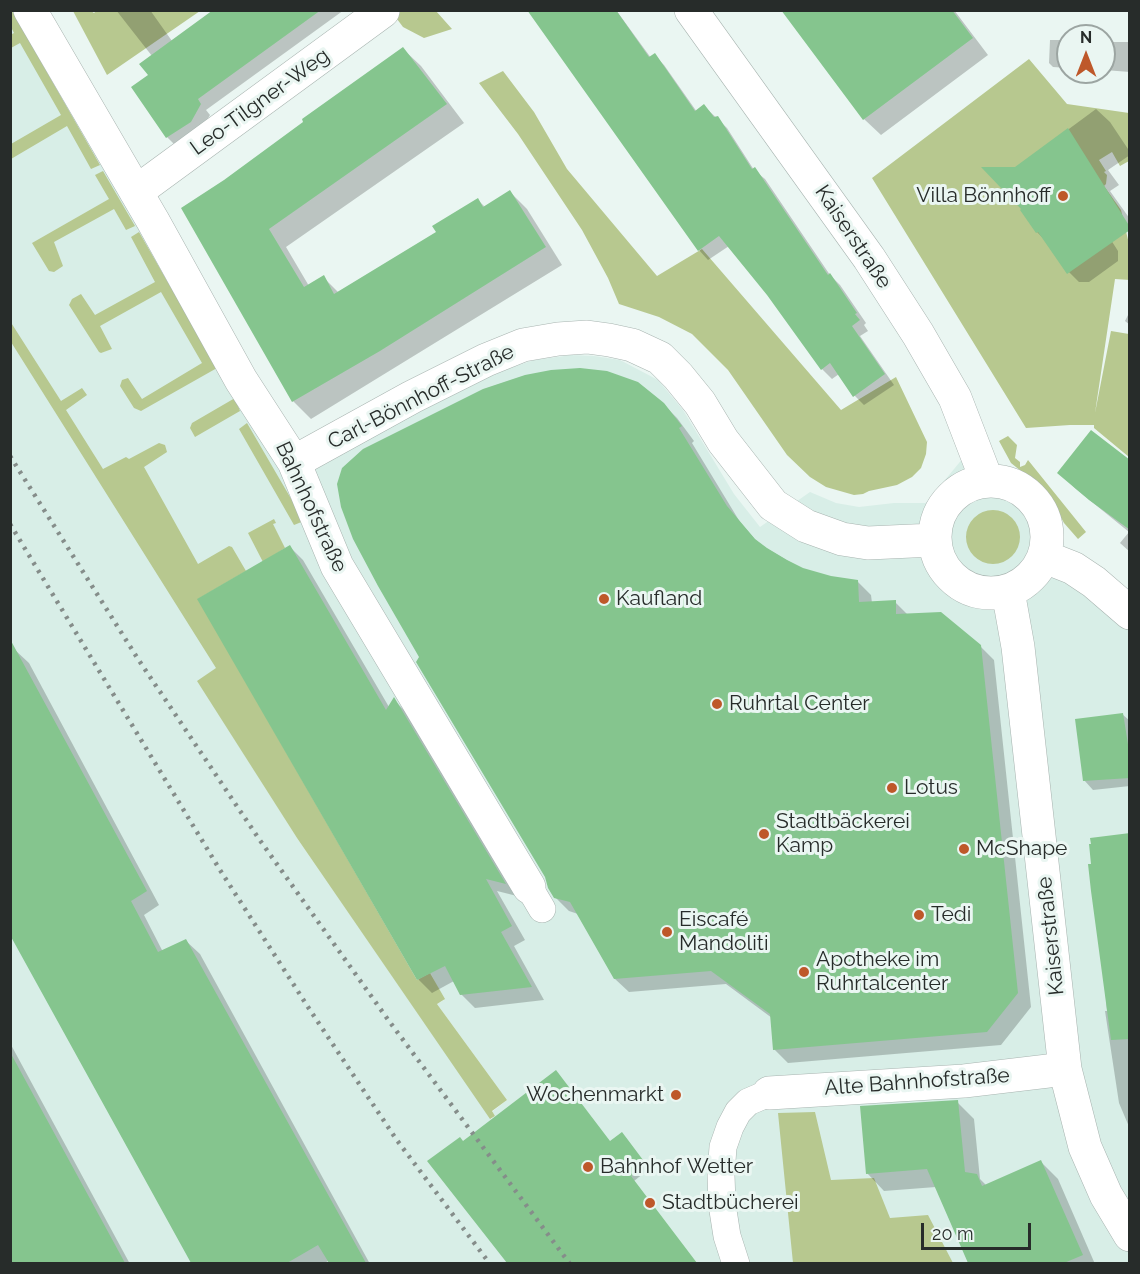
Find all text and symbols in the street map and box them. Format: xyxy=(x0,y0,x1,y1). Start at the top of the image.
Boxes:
north arrow xyxy=(1056,24,1116,84)
text: N xyxy=(1080,28,1092,47)
street label: Leo-Tilgner-Weg xyxy=(186,43,334,161)
street label: Kaiserstraße xyxy=(809,181,897,293)
place label: Villa Bönnhoff xyxy=(916,183,1051,209)
marker: Villa Bönnhoff xyxy=(1056,189,1070,203)
street label: Carl-Bönnhoff-Straße xyxy=(324,339,518,455)
street label: Bahnhofstraße xyxy=(270,438,352,576)
place label: Kaufland xyxy=(616,586,702,612)
marker: Kaufland xyxy=(597,592,611,606)
place label: Ruhrtal Center xyxy=(729,691,870,717)
marker: Ruhrtal Center xyxy=(710,697,724,711)
place label: Lotus xyxy=(904,775,958,801)
marker: Lotus xyxy=(885,781,899,795)
place label: Stadtbäckerei Kamp xyxy=(776,809,910,859)
marker: Stadtbäckerei Kamp xyxy=(757,827,771,841)
place label: McShape xyxy=(976,836,1067,862)
marker: McShape xyxy=(957,842,971,856)
street label: Kaiserstraße xyxy=(1032,875,1070,997)
place label: Tedi xyxy=(931,902,971,928)
place label: Eiscafé Mandoliti xyxy=(679,907,768,957)
marker: Tedi xyxy=(912,908,926,922)
marker: Eiscafé Mandoliti xyxy=(660,925,674,939)
place label: Apotheke im Ruhrtalcenter xyxy=(816,947,948,997)
marker: Apotheke im Ruhrtalcenter xyxy=(797,965,811,979)
street label: Alte Bahnhofstraße xyxy=(824,1063,1010,1101)
place label: Wochenmarkt xyxy=(526,1082,664,1108)
marker: Wochenmarkt xyxy=(669,1088,683,1102)
place label: Bahnhof Wetter xyxy=(600,1154,753,1180)
marker: Bahnhof Wetter xyxy=(581,1160,595,1174)
place label: Stadtbücherei xyxy=(662,1190,799,1216)
marker: Stadtbücherei xyxy=(643,1196,657,1210)
scale bar xyxy=(924,1211,1034,1249)
text: 20 m xyxy=(932,1223,974,1244)

